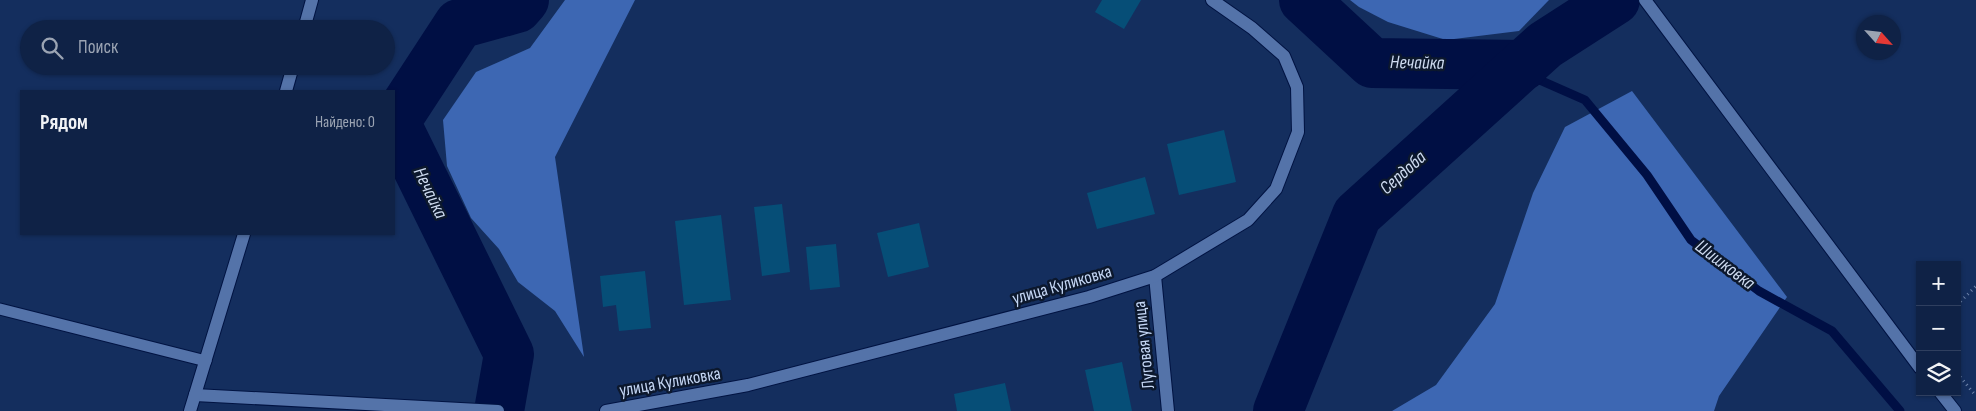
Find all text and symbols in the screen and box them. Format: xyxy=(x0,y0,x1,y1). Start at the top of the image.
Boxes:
north arrow xyxy=(1856,15,1901,60)
search box xyxy=(20,20,395,75)
icon: search xyxy=(38,34,66,62)
text: Поиск xyxy=(78,36,118,59)
water label: Нечайка xyxy=(1390,51,1445,75)
text: Рядом xyxy=(40,110,88,135)
text: Найдено: 0 xyxy=(315,113,375,132)
water label: Сердоба xyxy=(1375,146,1431,200)
water label: Нечайка xyxy=(408,164,452,223)
water label: Шишковка xyxy=(1691,235,1760,295)
street label: улица Куликовка xyxy=(1010,261,1114,309)
map controls xyxy=(1916,261,1961,396)
button: + xyxy=(1916,261,1961,306)
street label: Луговая улица xyxy=(1129,300,1159,390)
button: − xyxy=(1916,306,1961,351)
button: layers xyxy=(1916,351,1961,396)
street label: улица Куликовка xyxy=(618,363,722,401)

